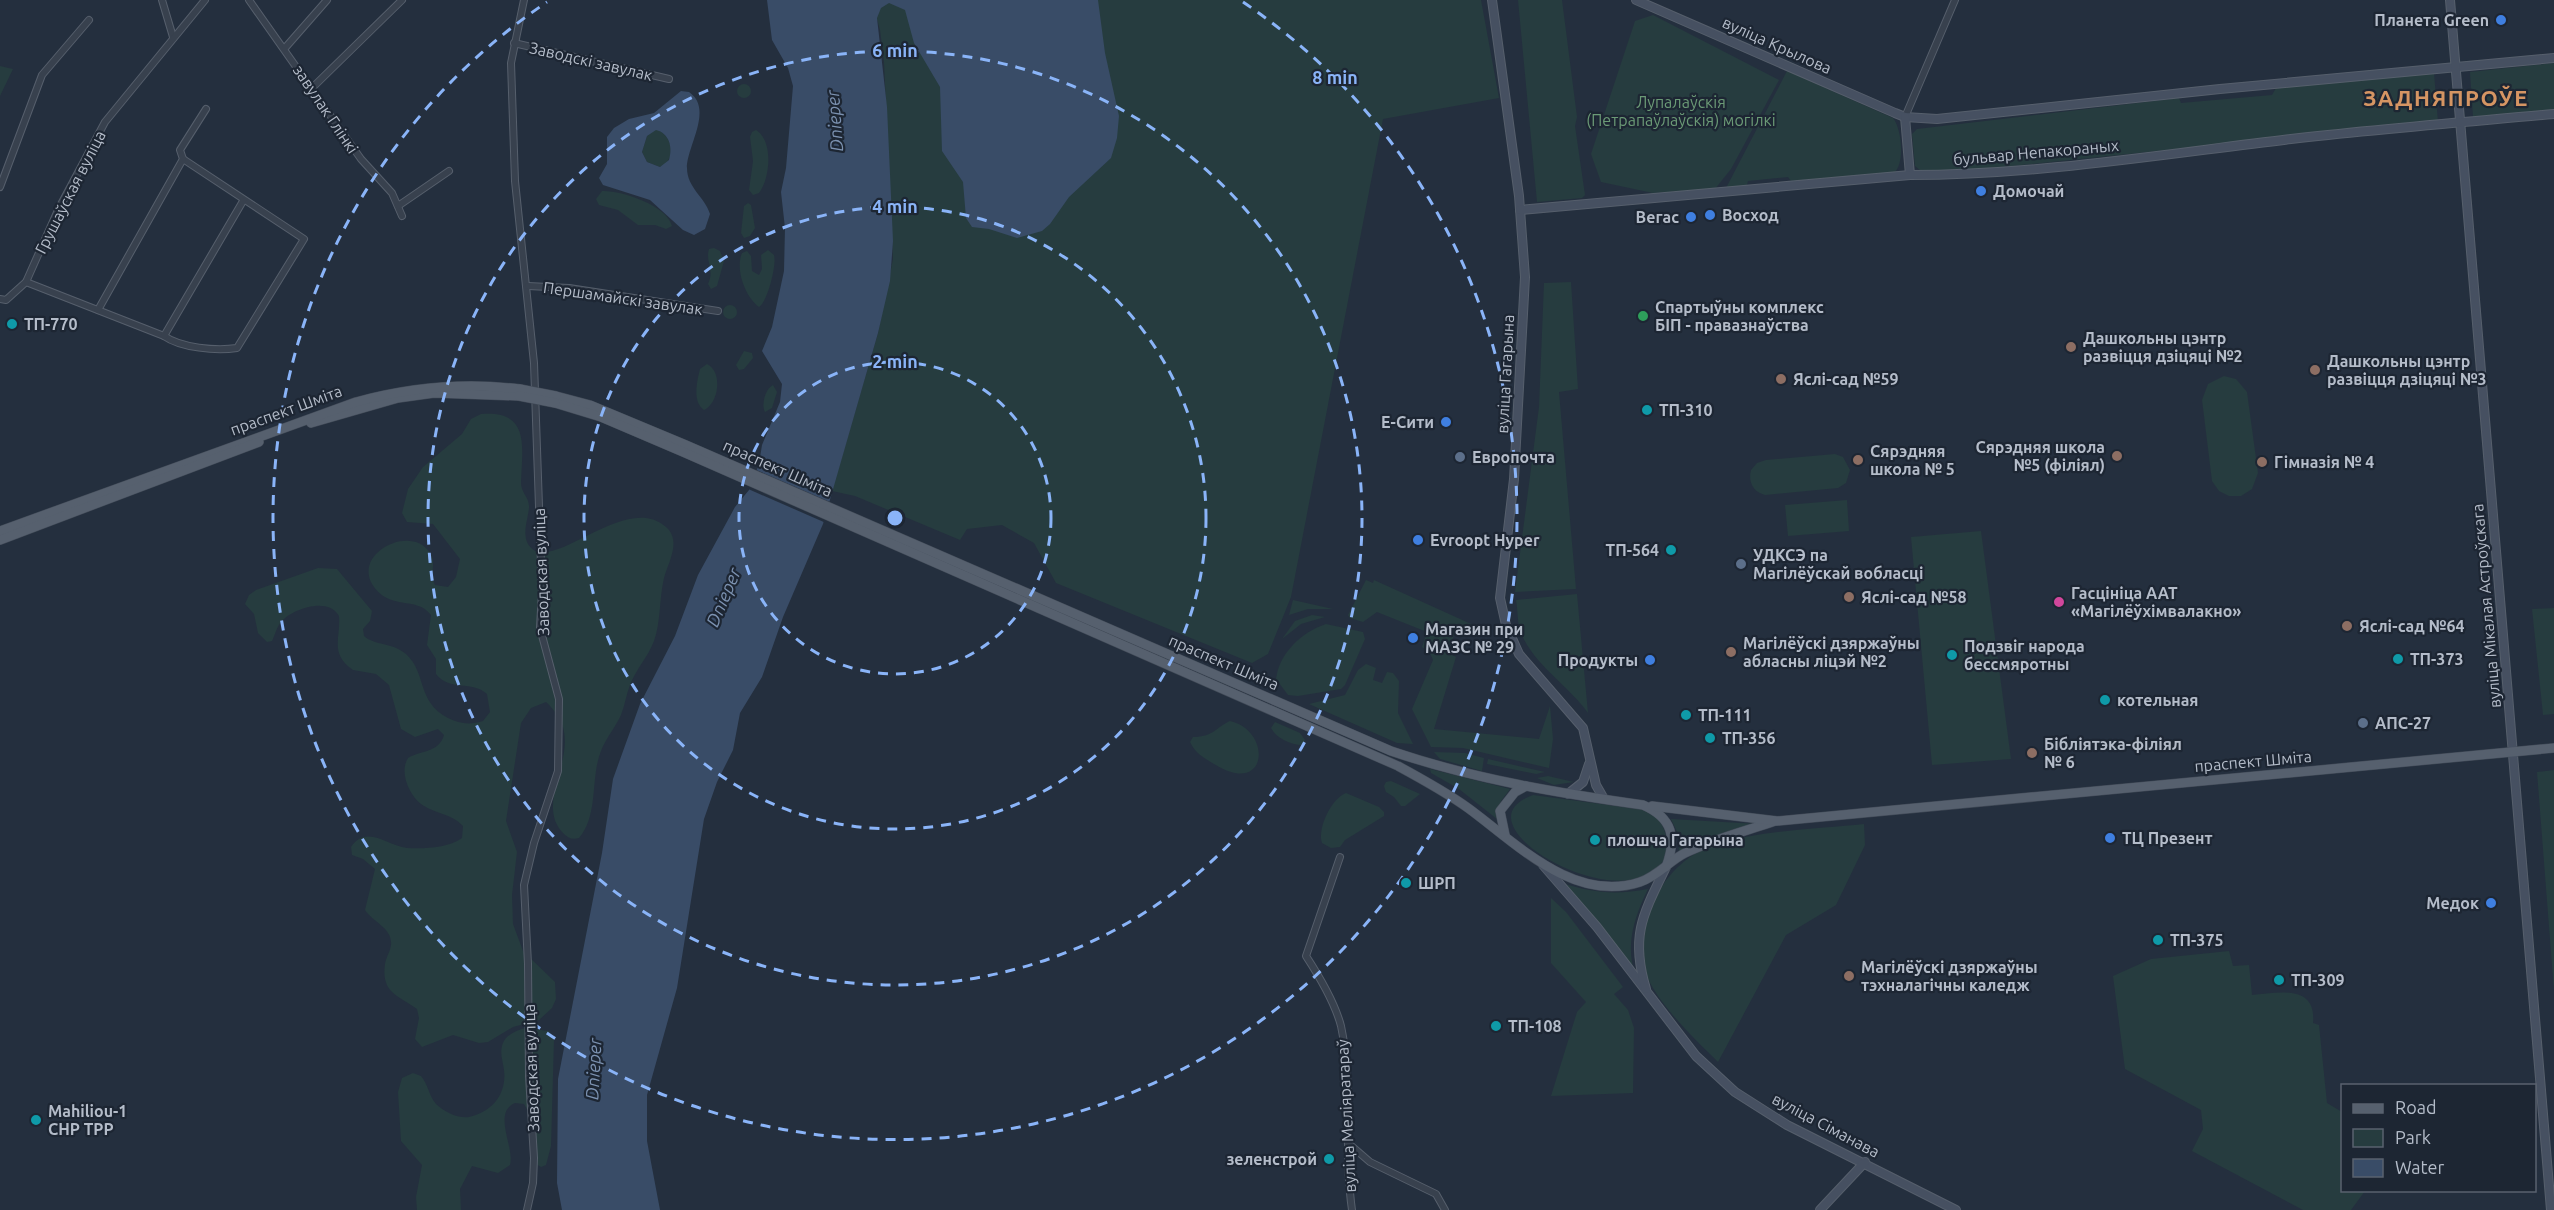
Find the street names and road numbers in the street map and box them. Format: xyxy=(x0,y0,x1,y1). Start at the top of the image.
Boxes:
street label: вуліца Крылова xyxy=(1720,13,1834,77)
street label: Заводскі завулак xyxy=(528,38,654,84)
street label: завулак Глінкі xyxy=(290,61,362,157)
street label: Грушаўская вуліца xyxy=(31,127,109,257)
street label: бульвар Непакораных xyxy=(1952,136,2120,168)
street label: Першамайскі завулак xyxy=(542,278,704,318)
street label: вуліца Гагарына xyxy=(1493,314,1517,434)
street label: праспект Шміта xyxy=(228,381,344,439)
street label: праспект Шміта xyxy=(721,436,835,500)
street label: вуліца Мікалая Астроўскага xyxy=(2468,503,2504,709)
street label: Заводская вуліца xyxy=(530,508,552,636)
street label: праспект Шміта xyxy=(1166,631,1282,693)
street label: праспект Шміта xyxy=(2194,747,2312,775)
street label: Заводская вуліца xyxy=(520,1004,542,1132)
street label: вуліца Меліяратараў xyxy=(1333,1039,1359,1193)
street label: вуліца Сіманава xyxy=(1769,1089,1883,1161)

